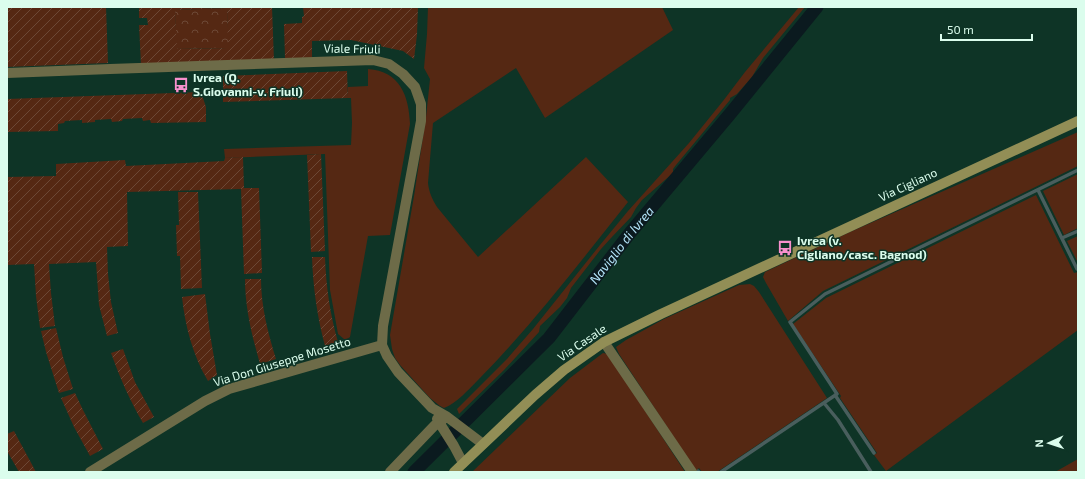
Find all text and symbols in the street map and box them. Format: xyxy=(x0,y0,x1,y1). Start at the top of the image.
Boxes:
scale bar xyxy=(941,16,1032,42)
text: 50 m xyxy=(947,22,974,36)
street label: Viale Friuli xyxy=(323,41,381,55)
place label: Ivrea (Q. S.Giovanni-v. Friuli) xyxy=(193,70,303,98)
bus stop icon: Ivrea (Q. S.Giovanni-v. Friuli) xyxy=(172,76,190,94)
street label: Via Cigliano xyxy=(876,164,939,204)
water label: Naviglio di Ivrea xyxy=(586,203,657,287)
place label: Ivrea (v. Cigliano/casc. Bagnod) xyxy=(797,233,927,261)
bus stop icon: Ivrea (v. Cigliano/casc. Bagnod) xyxy=(776,239,794,257)
street label: Via Casale xyxy=(554,321,608,364)
street label: Via Don Giuseppe Mosetto xyxy=(211,333,352,389)
north arrow xyxy=(1029,423,1069,463)
text: N xyxy=(1032,439,1045,448)

